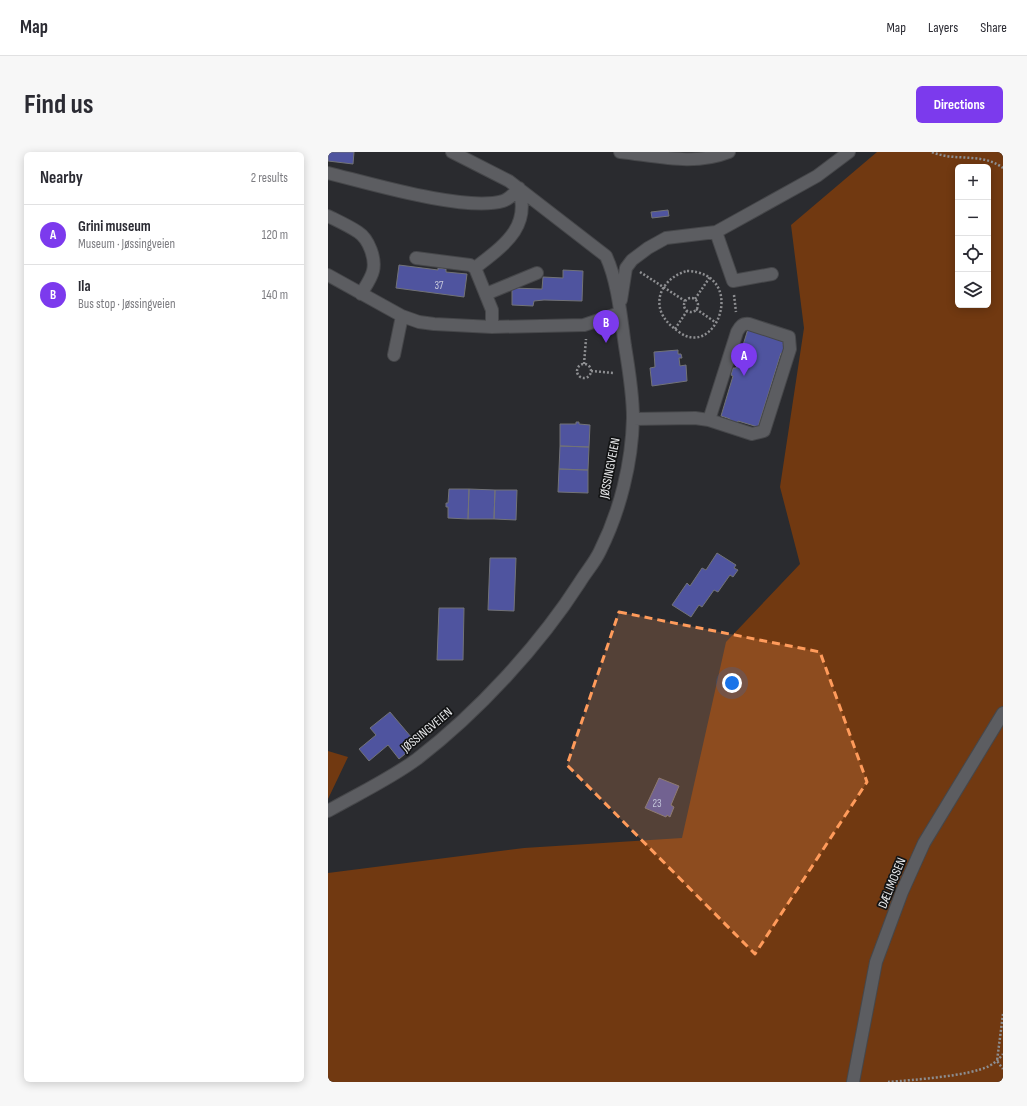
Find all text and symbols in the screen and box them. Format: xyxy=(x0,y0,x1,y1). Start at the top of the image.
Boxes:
text: Map xyxy=(20,16,48,39)
text: Map xyxy=(886,19,906,36)
text: Layers xyxy=(928,19,958,36)
text: Share xyxy=(980,19,1007,36)
button: Directions xyxy=(916,86,1003,123)
text: Find us xyxy=(24,88,93,121)
map controls xyxy=(955,164,991,308)
button: + xyxy=(955,164,991,200)
text: Nearby xyxy=(40,168,83,188)
text: 2 results xyxy=(251,170,288,186)
button: − xyxy=(955,200,991,236)
text: Grini museum xyxy=(78,217,151,236)
text: A xyxy=(50,227,56,243)
text: 120 m xyxy=(262,227,288,243)
text: Museum · Jøssingveien xyxy=(78,236,175,252)
button: locate xyxy=(955,236,991,272)
button: layers xyxy=(955,272,991,308)
text: Ila xyxy=(78,277,91,296)
house number: 37 xyxy=(434,279,444,292)
text: B xyxy=(50,287,56,303)
text: 140 m xyxy=(262,287,288,303)
text: Bus stop · Jøssingveien xyxy=(78,296,176,312)
pin: B xyxy=(593,310,619,343)
pin: A xyxy=(731,343,757,376)
street label: JØSSINGVEIEN xyxy=(596,436,624,501)
your location xyxy=(722,673,742,693)
street label: JØSSINGVEIEN xyxy=(398,704,456,757)
house number: 23 xyxy=(652,797,662,810)
street label: DÆLIMOSEN xyxy=(875,855,909,911)

